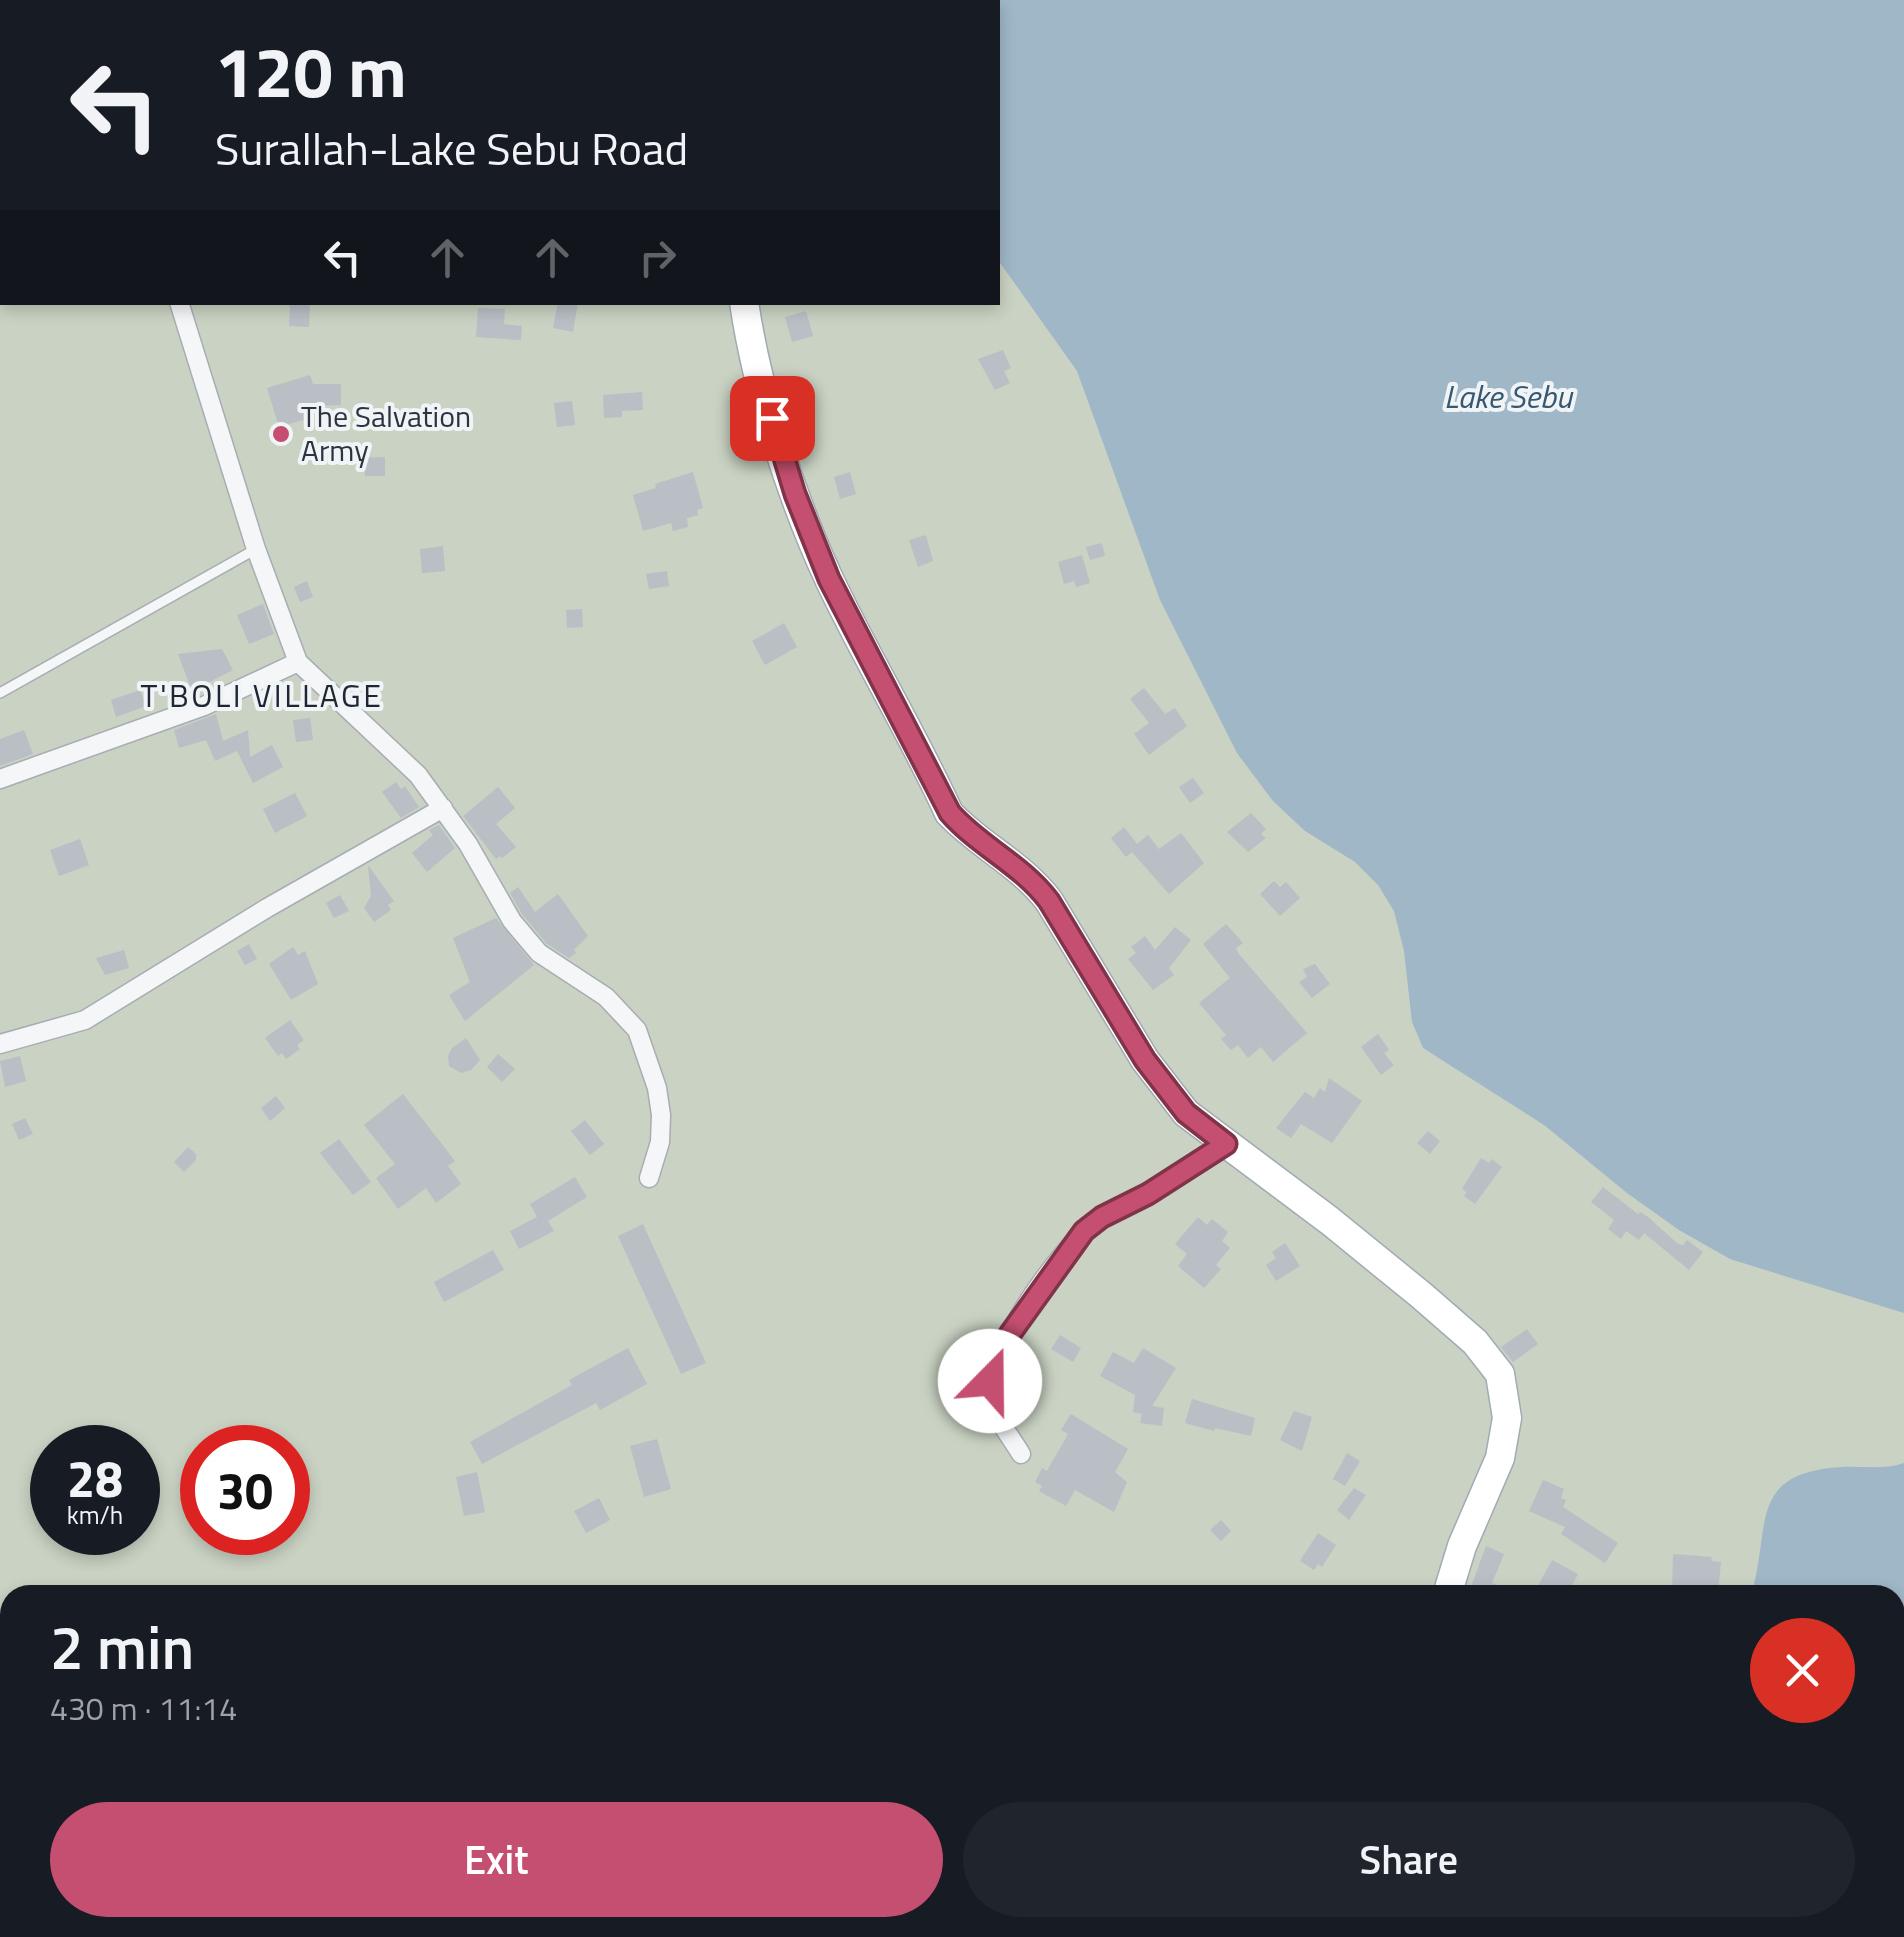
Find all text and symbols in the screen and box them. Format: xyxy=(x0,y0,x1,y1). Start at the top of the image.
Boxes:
text: 120 m xyxy=(215,18,407,124)
icon: left xyxy=(50,40,180,170)
text: Surallah-Lake Sebu Road xyxy=(215,114,688,182)
icon: left xyxy=(315,230,370,285)
icon: ahead xyxy=(420,230,475,285)
icon: ahead xyxy=(525,230,580,285)
icon: right xyxy=(630,230,685,285)
water label: Lake Sebu xyxy=(1444,372,1574,420)
pin xyxy=(730,376,815,461)
icon: arrive xyxy=(745,391,800,446)
place label: The Salvation Army xyxy=(301,393,471,473)
marker: The Salvation Army xyxy=(270,423,292,445)
district label: T'BOLI VILLAGE xyxy=(141,671,383,719)
position arrow xyxy=(938,1329,1042,1433)
speed limit sign: 30 xyxy=(180,1425,310,1555)
text: 28 xyxy=(67,1440,123,1516)
text: km/h xyxy=(67,1496,123,1534)
text: 2 min xyxy=(50,1601,194,1692)
button: close xyxy=(1750,1618,1855,1723)
text: 430 m · 11:14 xyxy=(50,1684,237,1732)
button: Exit xyxy=(50,1802,943,1917)
button: Share xyxy=(963,1802,1855,1917)

